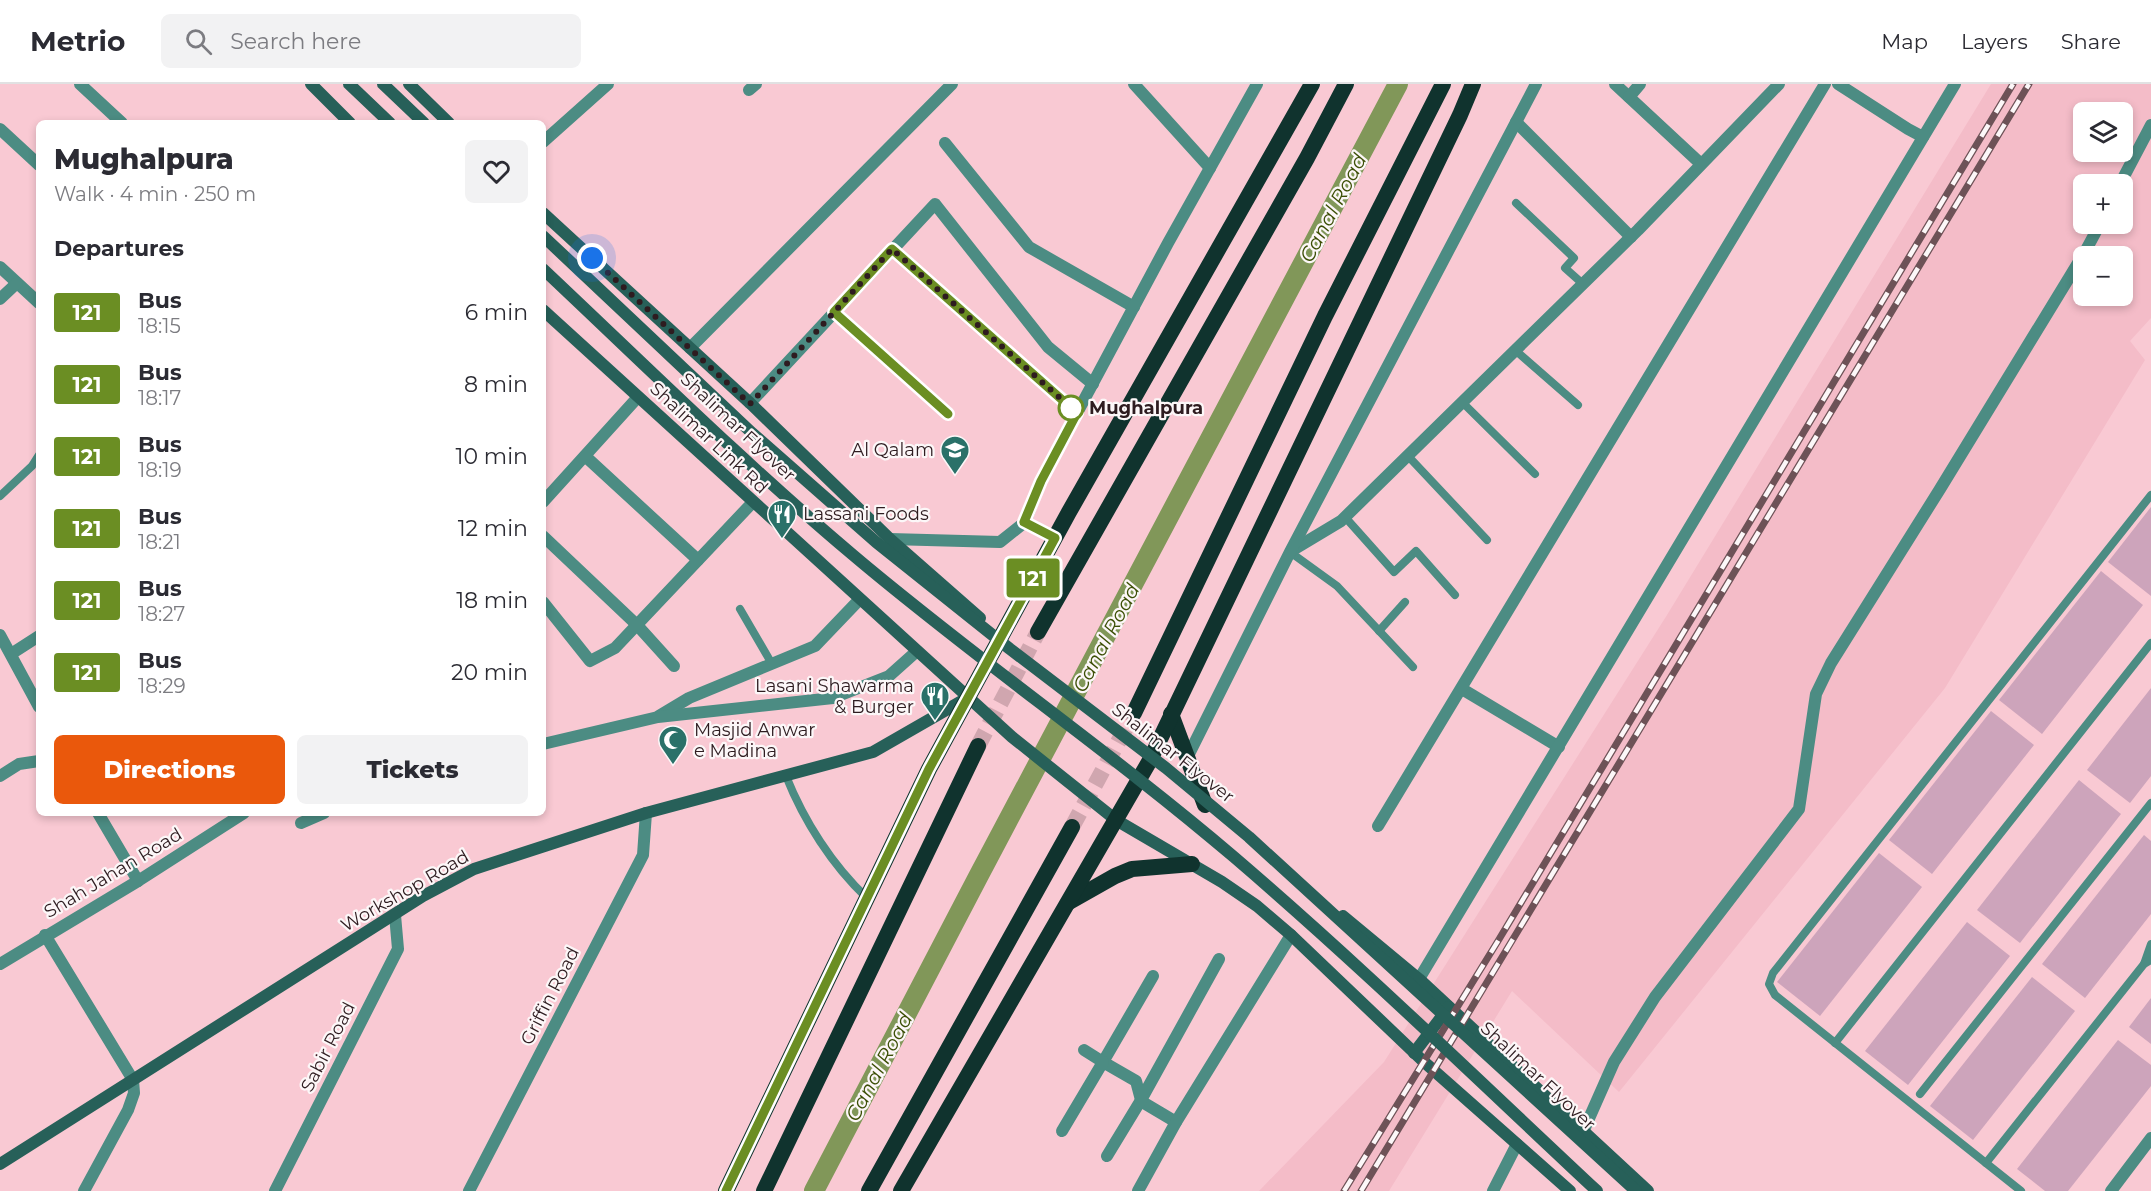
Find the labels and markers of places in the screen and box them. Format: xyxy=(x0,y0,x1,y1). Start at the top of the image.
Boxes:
marker: Mughalpura xyxy=(1058,395,1084,421)
place label: Mughalpura xyxy=(1089,397,1203,419)
school or university icon: Al Qalam xyxy=(939,434,971,476)
place label: Al Qalam xyxy=(851,439,934,461)
restaurant icon: Lassani Foods xyxy=(766,498,798,540)
place label: Lassani Foods xyxy=(803,503,929,525)
place label: Lasani Shawarma & Burger xyxy=(755,675,914,718)
restaurant icon: Lasani Shawarma & Burger xyxy=(919,680,951,722)
place label: Masjid Anwar e Madina xyxy=(694,719,816,762)
mosque icon: Masjid Anwar e Madina xyxy=(657,724,689,766)

